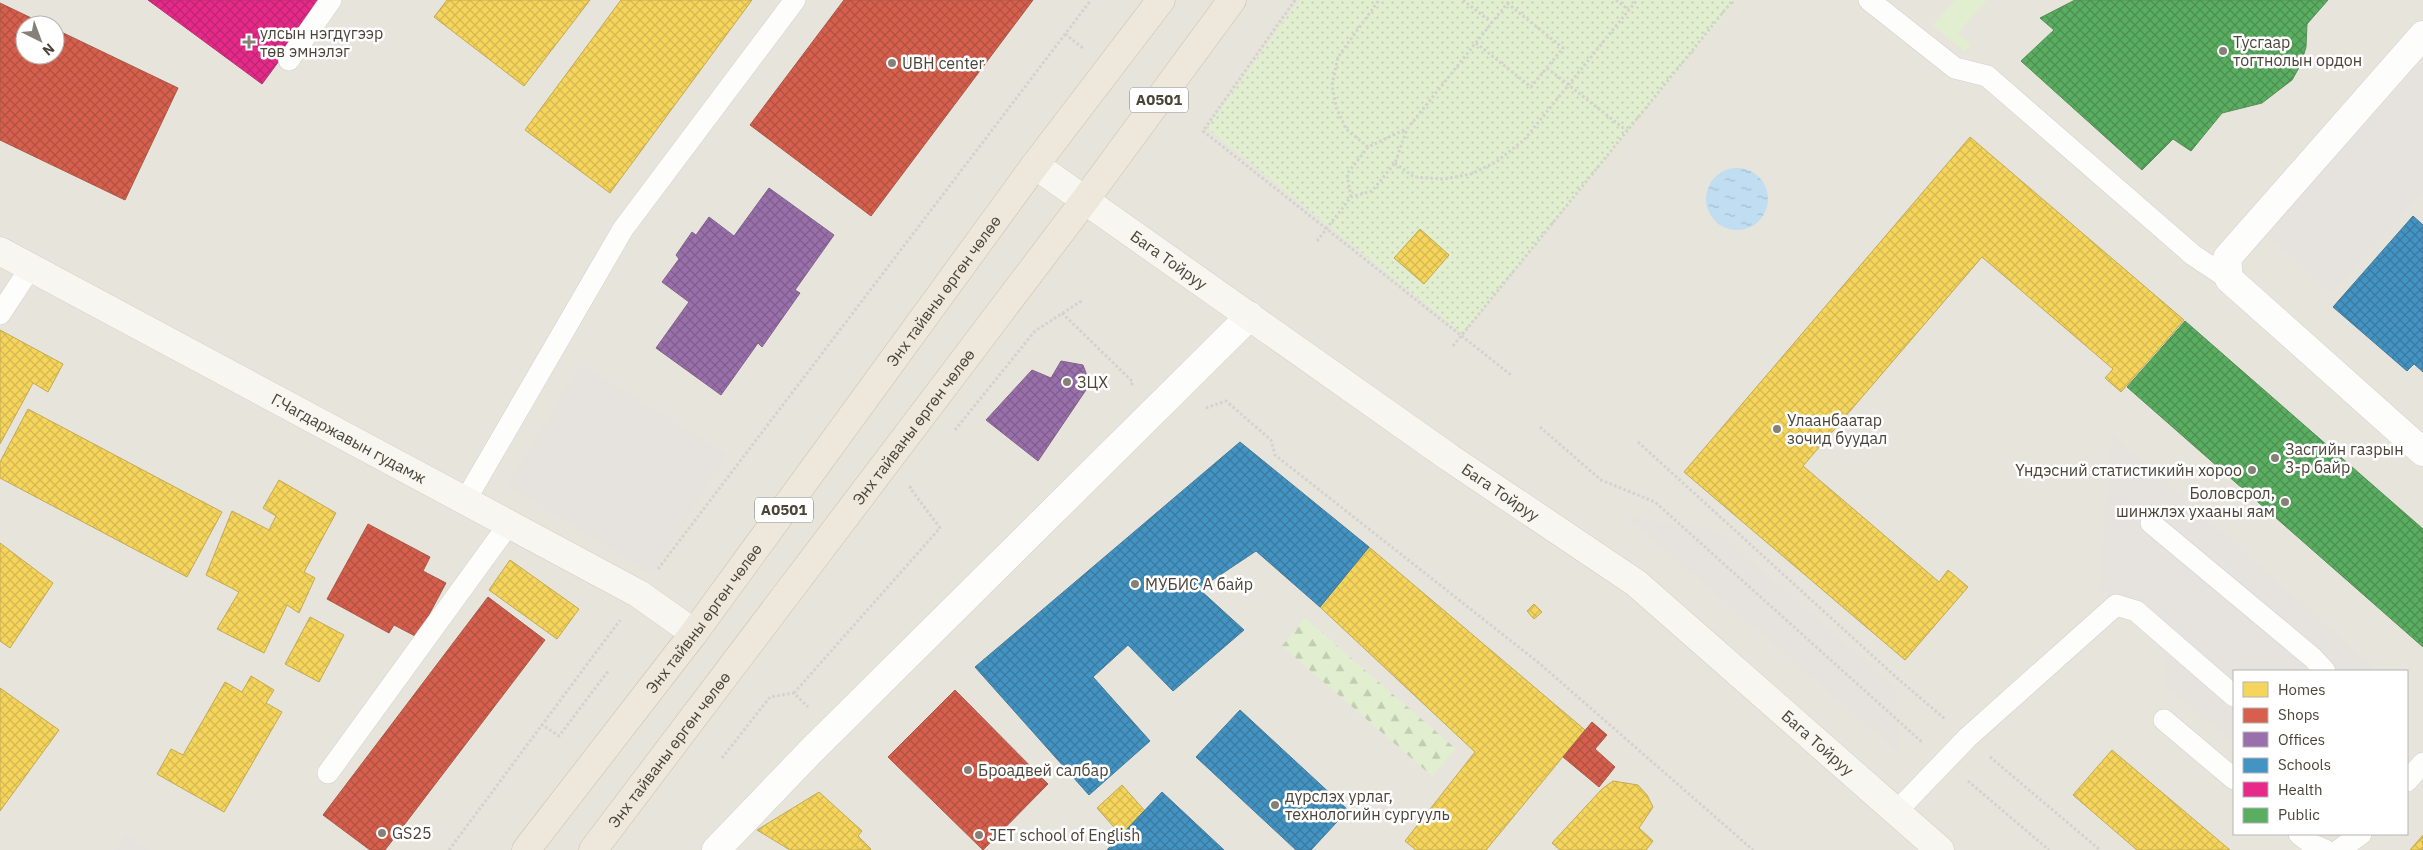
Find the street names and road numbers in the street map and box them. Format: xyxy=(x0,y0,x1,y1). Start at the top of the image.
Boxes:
road number: A0501 xyxy=(1130,88,1188,112)
street label: Энх тайвны өргөн чөлөө xyxy=(882,211,1005,370)
street label: Бага Тойруу xyxy=(1127,226,1211,294)
street label: Энх тайваны өргөн чөлөө xyxy=(848,345,979,509)
street label: Г.Чагдаржавын гудамж xyxy=(268,389,430,488)
street label: Бага Тойруу xyxy=(1458,459,1543,525)
road number: A0501 xyxy=(755,498,813,522)
street label: Энх тайвны өргөн чөлөө xyxy=(641,539,766,697)
street label: Энх тайваны өргөн чөлөө xyxy=(604,668,735,832)
street label: Бага Тойруу xyxy=(1778,706,1858,780)

